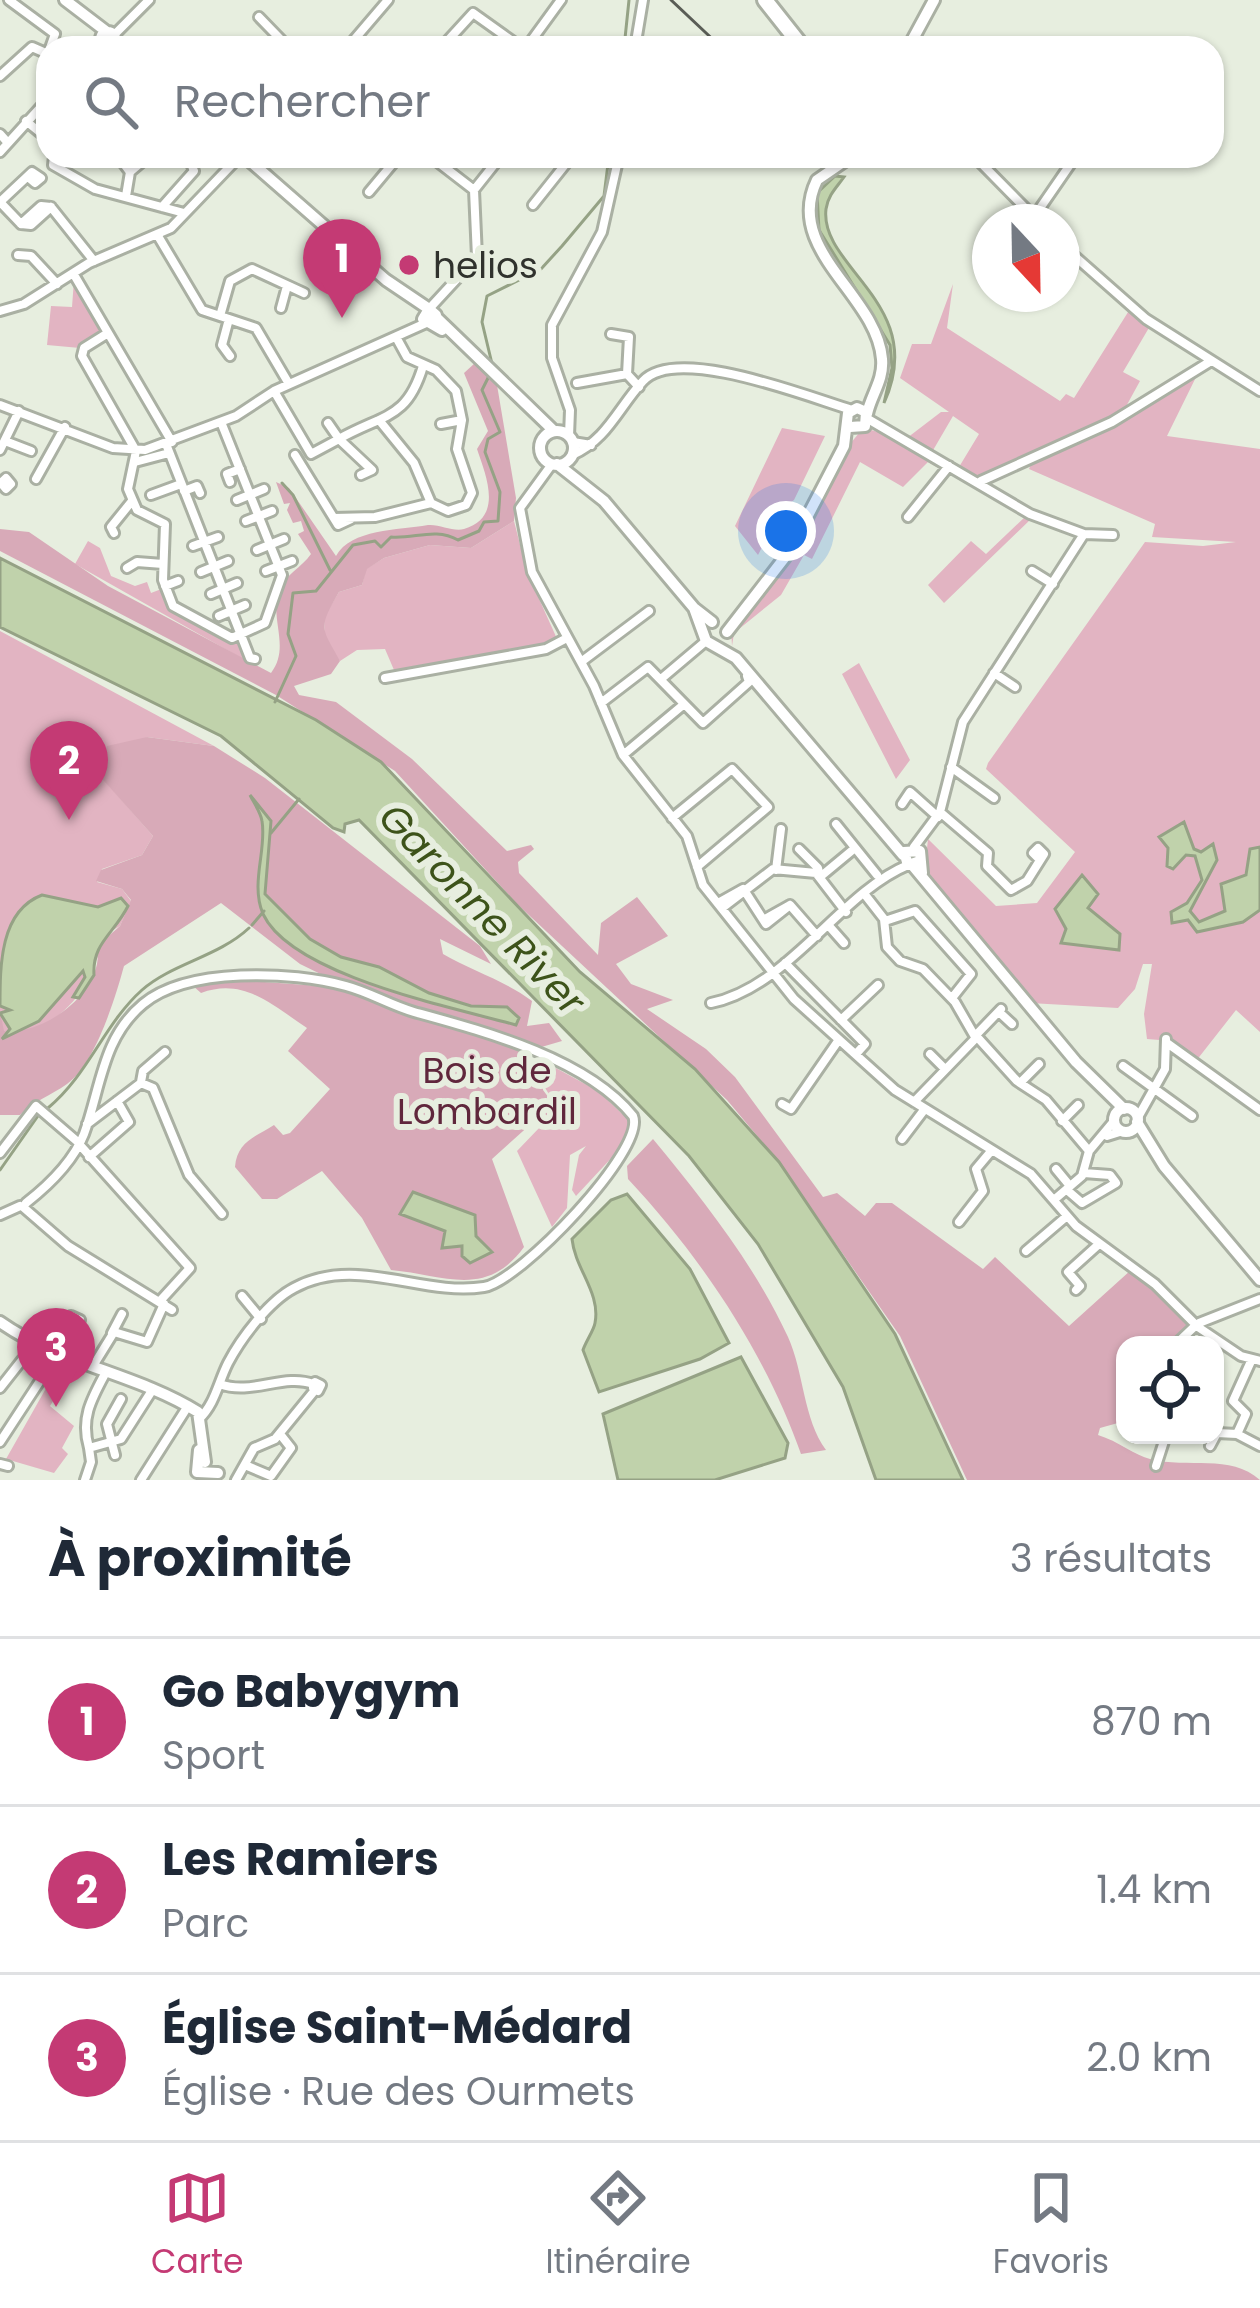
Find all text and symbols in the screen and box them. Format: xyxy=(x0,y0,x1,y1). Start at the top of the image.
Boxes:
search box xyxy=(36,36,1224,168)
icon: search xyxy=(78,69,144,135)
text: Rechercher xyxy=(174,70,431,133)
north arrow xyxy=(972,204,1080,312)
pin: 1 xyxy=(303,219,381,318)
place label: helios xyxy=(433,240,538,291)
marker: helios xyxy=(396,252,422,278)
your location xyxy=(756,501,816,561)
pin: 2 xyxy=(30,721,108,820)
water label: Garonne River xyxy=(366,791,599,1028)
park label: Bois de Lombardil xyxy=(397,1045,577,1137)
pin: 3 xyxy=(17,1308,95,1407)
map controls xyxy=(1116,1336,1224,1444)
button: locate xyxy=(1116,1336,1224,1444)
text: À proximité xyxy=(48,1522,352,1594)
text: 3 résultats xyxy=(1010,1531,1212,1586)
text: Go Babygym xyxy=(162,1660,460,1723)
text: 1 xyxy=(80,1694,94,1749)
text: 870 m xyxy=(1091,1694,1212,1749)
text: Sport xyxy=(162,1728,265,1783)
text: Les Ramiers xyxy=(162,1828,439,1891)
text: 2 xyxy=(76,1862,98,1917)
text: 1.4 km xyxy=(1096,1862,1212,1917)
text: Parc xyxy=(162,1896,249,1951)
text: Église Saint-Médard xyxy=(162,1996,632,2059)
text: 3 xyxy=(75,2030,99,2085)
text: 2.0 km xyxy=(1086,2030,1212,2085)
text: Église · Rue des Ourmets xyxy=(162,2064,635,2119)
tab: Carte xyxy=(151,2165,244,2287)
tab: Itinéraire xyxy=(545,2165,691,2287)
tab: Favoris xyxy=(993,2165,1109,2287)

